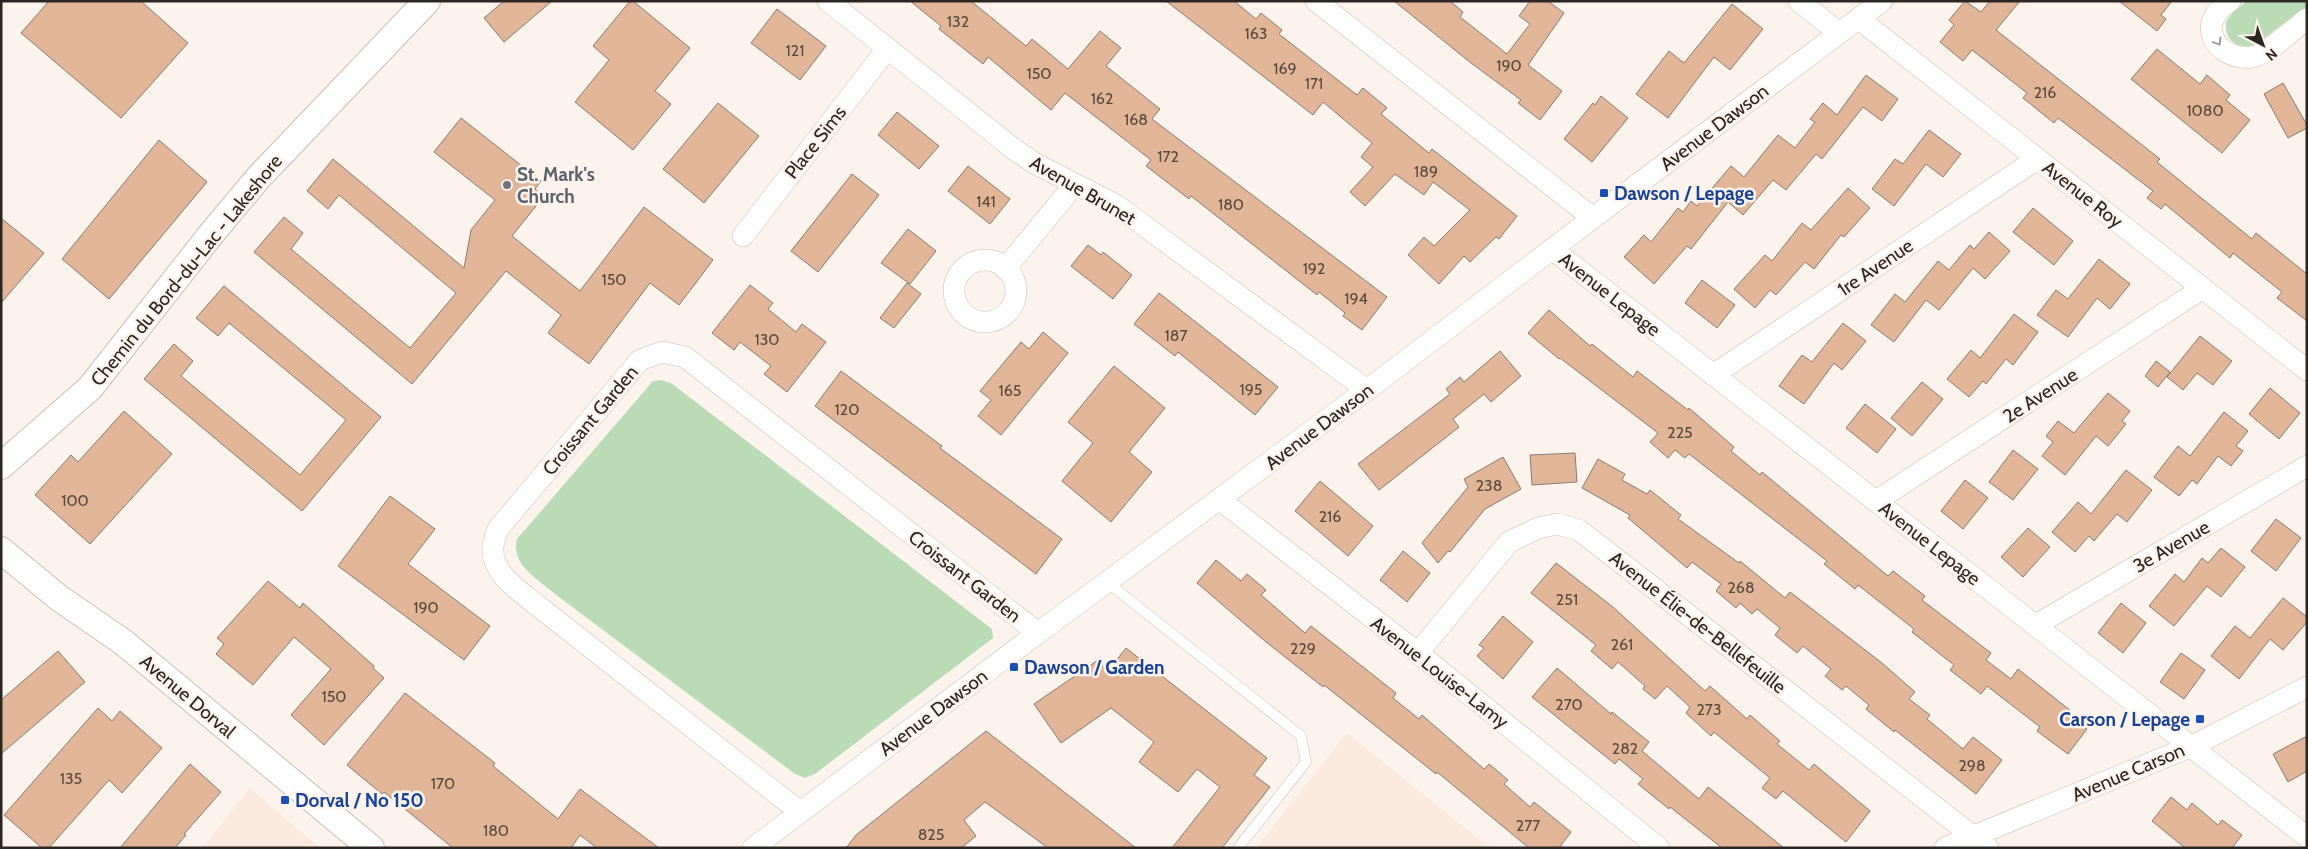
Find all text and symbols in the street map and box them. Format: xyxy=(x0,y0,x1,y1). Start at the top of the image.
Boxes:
house number: 132 xyxy=(947,12,969,31)
north arrow xyxy=(2238,20,2288,70)
house number: 163 xyxy=(1245,24,1267,43)
one-way arrow xyxy=(2212,36,2222,45)
house number: 121 xyxy=(786,41,804,60)
text: N xyxy=(2262,45,2281,65)
house number: 190 xyxy=(1496,56,1522,75)
house number: 169 xyxy=(1273,59,1297,78)
house number: 150 xyxy=(1026,64,1052,83)
house number: 171 xyxy=(1305,74,1323,93)
street label: Avenue Dawson xyxy=(1656,79,1773,176)
house number: 216 xyxy=(2034,83,2056,102)
house number: 162 xyxy=(1091,89,1113,108)
street label: Place Sims xyxy=(780,101,851,183)
house number: 1080 xyxy=(2186,101,2224,120)
house number: 168 xyxy=(1124,110,1148,129)
house number: 172 xyxy=(1157,147,1179,166)
street label: Chemin du Bord-du-Lac - Lakeshore xyxy=(86,150,287,391)
street label: Avenue Brunet xyxy=(1026,151,1140,230)
street label: Avenue Roy xyxy=(2038,156,2128,233)
house number: 189 xyxy=(1414,162,1438,181)
place label: St. Mark's Church xyxy=(517,163,595,208)
marker: St. Mark's Church xyxy=(501,179,513,191)
place label: Dawson / Lepage xyxy=(1614,182,1754,205)
marker: Dawson / Lepage xyxy=(1598,187,1610,199)
house number: 141 xyxy=(976,192,996,211)
house number: 180 xyxy=(1218,195,1244,214)
street label: 1re Avenue xyxy=(1833,234,1918,301)
street label: Avenue Lepage xyxy=(1554,248,1665,341)
house number: 192 xyxy=(1303,259,1325,278)
house number: 150 xyxy=(601,270,627,289)
house number: 194 xyxy=(1344,289,1368,308)
house number: 187 xyxy=(1165,326,1187,345)
house number: 130 xyxy=(754,330,780,349)
street label: Croissant Garden xyxy=(538,361,643,480)
street label: 2e Avenue xyxy=(1999,363,2082,428)
street label: Avenue Dawson xyxy=(1261,378,1378,475)
house number: 195 xyxy=(1240,380,1262,399)
house number: 165 xyxy=(999,381,1021,400)
house number: 120 xyxy=(835,400,859,419)
house number: 225 xyxy=(1667,423,1693,442)
house number: 238 xyxy=(1476,476,1502,495)
house number: 100 xyxy=(61,491,89,510)
street label: Avenue Lepage xyxy=(1874,497,1985,590)
house number: 216 xyxy=(1319,507,1341,526)
street label: 3e Avenue xyxy=(2129,515,2214,578)
street label: Croissant Garden xyxy=(904,525,1025,627)
street label: Avenue Élie-de-Bellefeuille xyxy=(1605,546,1791,699)
house number: 268 xyxy=(1727,578,1755,597)
house number: 251 xyxy=(1556,590,1578,609)
house number: 190 xyxy=(413,598,439,617)
street label: Avenue Louise-Lamy xyxy=(1366,611,1514,734)
house number: 261 xyxy=(1611,635,1633,654)
house number: 229 xyxy=(1290,639,1316,658)
street label: Avenue Dorval xyxy=(135,650,240,743)
place label: Dawson / Garden xyxy=(1024,656,1165,679)
marker: Dawson / Garden xyxy=(1008,661,1020,673)
street label: Avenue Dawson xyxy=(875,664,992,761)
house number: 150 xyxy=(321,687,347,706)
house number: 270 xyxy=(1555,695,1583,714)
house number: 273 xyxy=(1696,700,1722,719)
place label: Carson / Lepage xyxy=(2059,708,2190,731)
marker: Carson / Lepage xyxy=(2194,713,2206,725)
street label: Avenue Carson xyxy=(2068,738,2188,807)
house number: 282 xyxy=(1612,739,1638,758)
house number: 298 xyxy=(1958,756,1986,775)
house number: 135 xyxy=(60,769,82,788)
house number: 170 xyxy=(431,774,455,793)
place label: Dorval / No 150 xyxy=(295,789,424,812)
marker: Dorval / No 150 xyxy=(279,794,291,806)
house number: 277 xyxy=(1516,816,1540,835)
house number: 180 xyxy=(483,821,509,840)
house number: 825 xyxy=(918,825,944,844)

